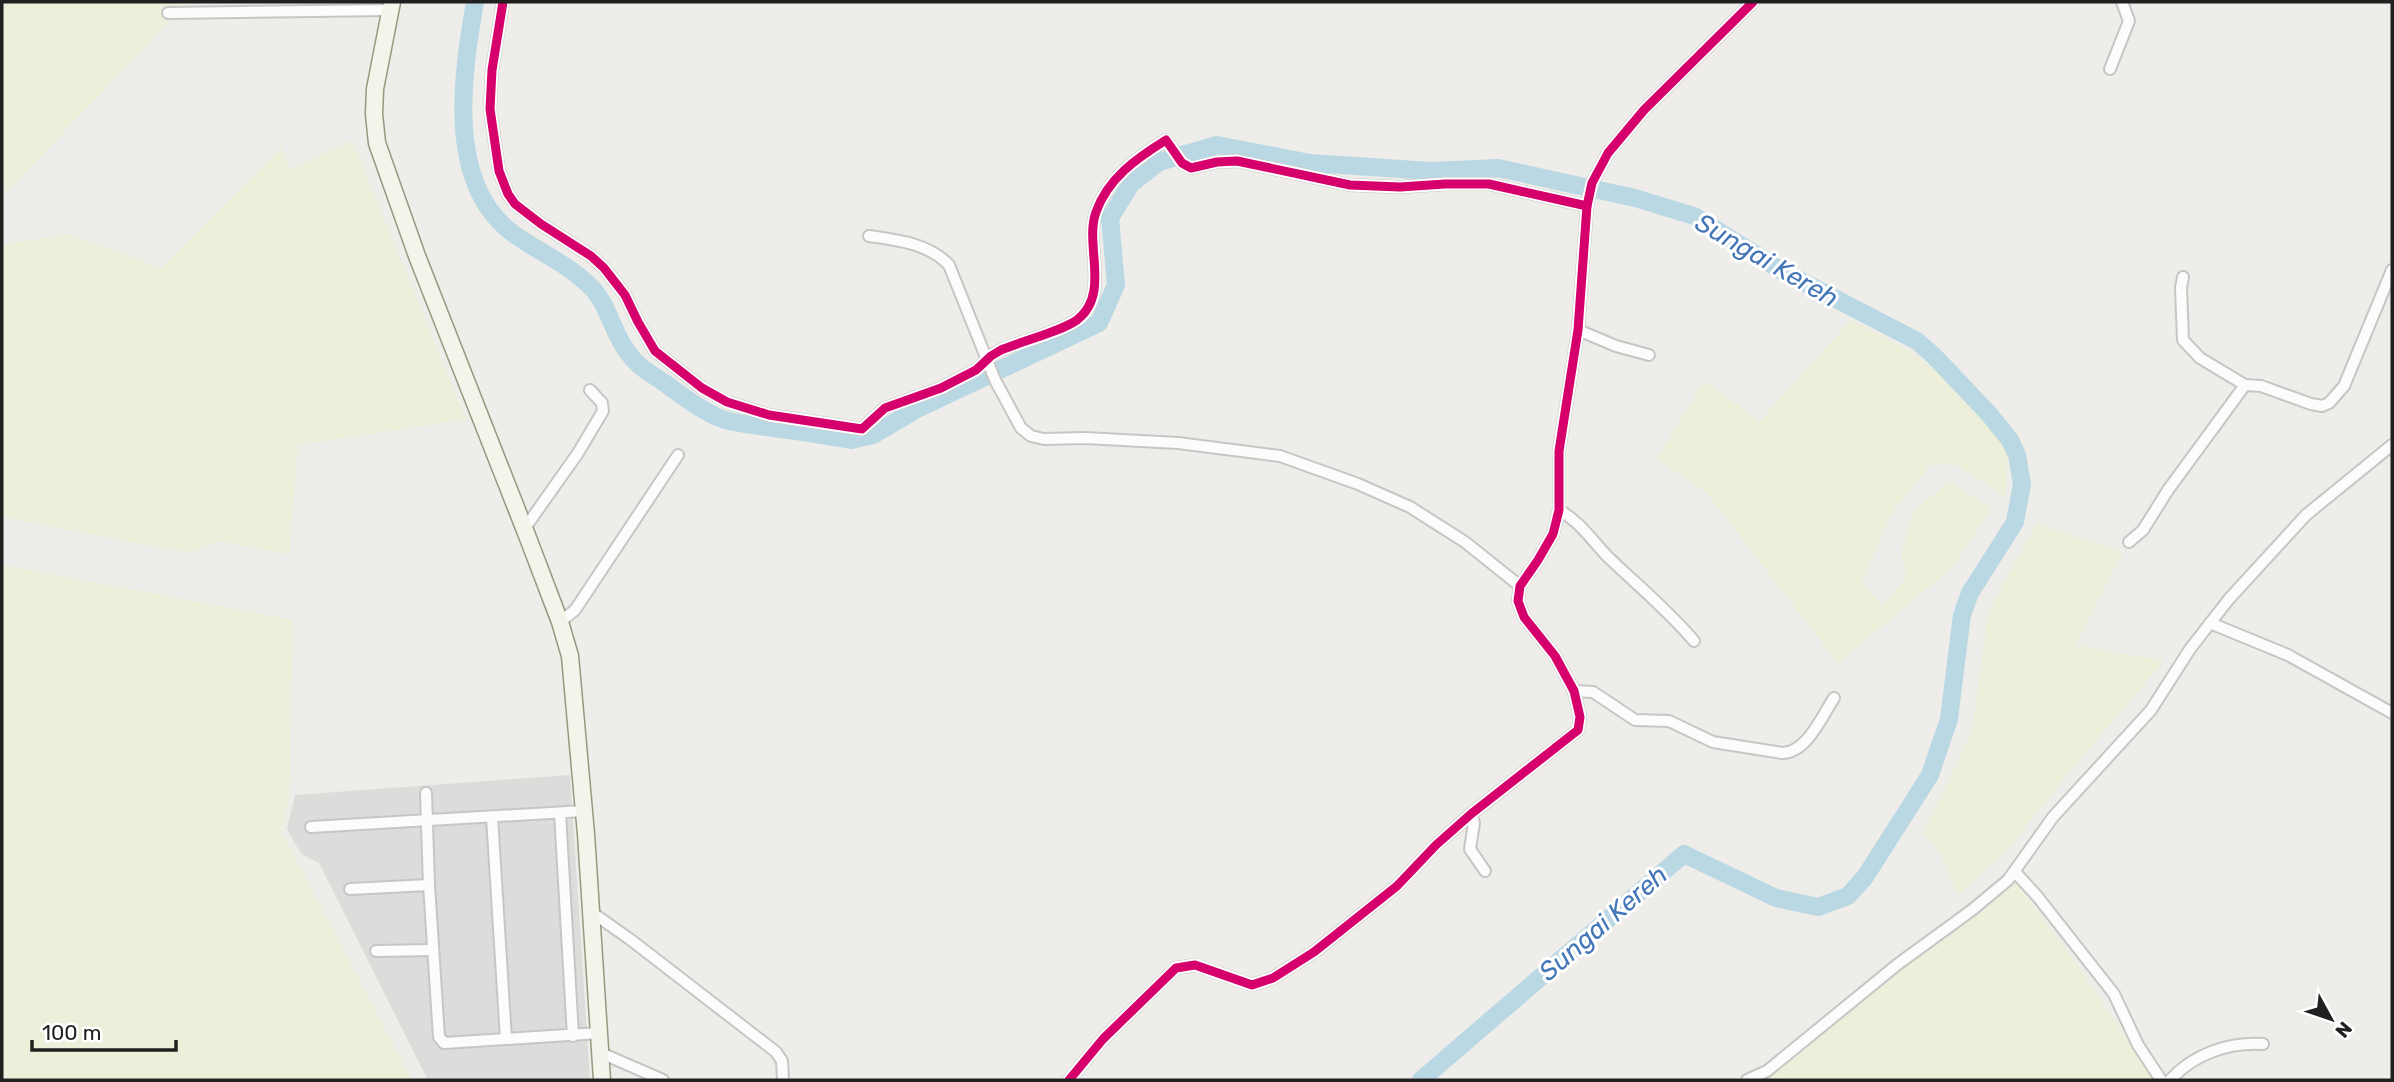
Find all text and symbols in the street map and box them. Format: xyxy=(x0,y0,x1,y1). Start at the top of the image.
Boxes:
water label: Sungai Kereh xyxy=(1690,207,1844,314)
water label: Sungai Kereh xyxy=(1533,859,1674,988)
north arrow xyxy=(2296,984,2366,1054)
scale bar xyxy=(32,1009,175,1052)
text: N xyxy=(2330,1017,2357,1042)
text: 100 m xyxy=(42,1020,101,1045)

